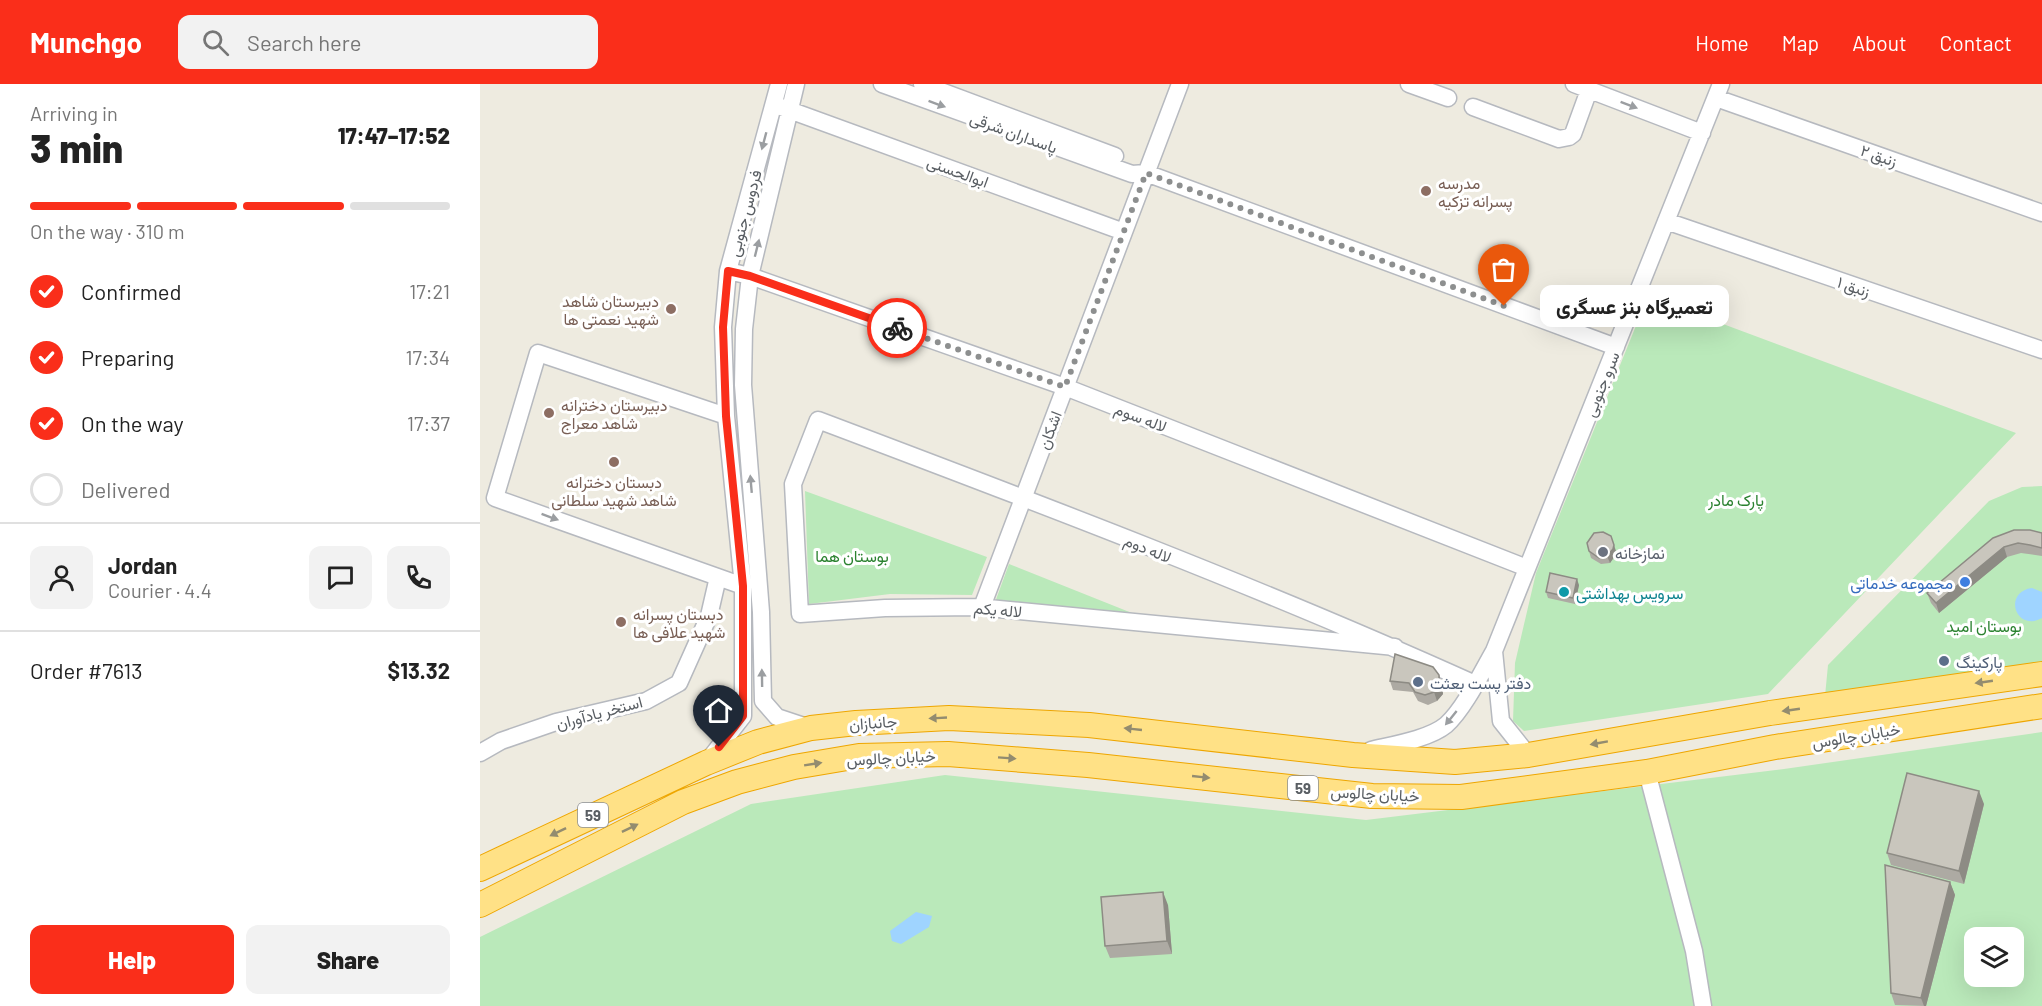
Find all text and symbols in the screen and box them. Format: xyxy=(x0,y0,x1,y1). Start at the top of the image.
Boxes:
search box xyxy=(178,15,598,69)
text: Munchgo xyxy=(30,25,142,59)
icon: search xyxy=(199,26,232,59)
text: Search here xyxy=(247,29,361,55)
text: Home xyxy=(1695,30,1749,55)
text: Map xyxy=(1782,30,1819,55)
text: About xyxy=(1852,30,1907,55)
text: Contact xyxy=(1940,30,2012,55)
one-way arrow xyxy=(928,99,946,109)
text: Arriving in xyxy=(30,101,118,125)
one-way arrow xyxy=(1620,101,1638,110)
street label: پاسداران شرقی xyxy=(967,107,1060,159)
text: 17:47–17:52 xyxy=(338,122,450,148)
text: 3 min xyxy=(30,124,123,171)
one-way arrow xyxy=(759,132,768,150)
street label: زنبق ۲ xyxy=(1858,140,1900,172)
street label: ابوالحسنی xyxy=(924,151,991,193)
street label: فردوس جنوبی xyxy=(723,168,767,259)
place label: مدرسه پسرانه تزکیه xyxy=(1438,173,1513,213)
marker: مدرسه پسرانه تزکیه xyxy=(1419,184,1433,198)
text: On the way · 310 m xyxy=(30,219,185,243)
one-way arrow xyxy=(753,239,763,258)
pin xyxy=(1478,244,1529,306)
icon: bag xyxy=(1487,253,1520,286)
street label: زنبق ۱ xyxy=(1834,272,1873,302)
icon: check xyxy=(30,275,63,308)
text: Confirmed xyxy=(81,278,181,304)
text: 17:21 xyxy=(409,279,450,303)
callout: تعمیرگاه بنز عسگری xyxy=(1540,285,1729,327)
place label: دبیرستان شاهد شهید نعمتی ها xyxy=(562,291,659,330)
text: تعمیرگاه بنز عسگری xyxy=(1556,294,1713,318)
courier xyxy=(867,298,927,358)
marker: دبیرستان شاهد شهید نعمتی ها xyxy=(664,302,678,316)
icon: bike xyxy=(881,312,914,345)
icon: check xyxy=(30,341,63,374)
text: Preparing xyxy=(81,344,174,370)
text: 17:34 xyxy=(405,345,450,369)
street label: سرو جنوبی xyxy=(1579,349,1625,420)
place label: دبیرستان دخترانه شاهد معراج xyxy=(561,395,667,435)
street label: لاله سوم xyxy=(1111,398,1170,437)
marker: دبیرستان دخترانه شاهد معراج xyxy=(542,406,556,420)
icon: check xyxy=(30,407,63,440)
street label: اشکان xyxy=(1033,408,1066,452)
text: On the way xyxy=(81,410,184,436)
text: 17:37 xyxy=(407,411,450,435)
marker: دبستان دخترانه شاهد شهید سلطانی xyxy=(607,455,621,469)
place label: دبستان دخترانه شاهد شهید سلطانی xyxy=(551,472,677,511)
one-way arrow xyxy=(746,474,755,493)
text: Delivered xyxy=(81,476,170,502)
park label: پارک مادر xyxy=(1707,490,1764,512)
one-way arrow xyxy=(541,513,559,523)
street label: لاله دوم xyxy=(1121,530,1174,568)
place label: نمازخانه xyxy=(1615,543,1665,564)
marker: نمازخانه xyxy=(1596,545,1610,559)
button: person xyxy=(30,546,93,609)
button: chat xyxy=(309,546,372,609)
button: phone xyxy=(387,546,450,609)
park label: بوستان هما xyxy=(815,546,889,567)
text: Jordan xyxy=(108,552,177,578)
place label: مجموعه خدماتی xyxy=(1850,573,1953,594)
marker: مجموعه خدماتی xyxy=(1958,575,1972,589)
text: Courier · 4.4 xyxy=(108,578,212,602)
place label: سرویس بهداشتی xyxy=(1576,583,1683,604)
marker: سرویس بهداشتی xyxy=(1557,585,1571,599)
street label: لاله یکم xyxy=(973,597,1023,623)
place label: دبستان پسرانه شهید علافی ها xyxy=(633,604,725,643)
marker: دبستان پسرانه شهید علافی ها xyxy=(614,615,628,629)
park label: بوستان امید xyxy=(1946,616,2022,637)
place label: پارکینگ xyxy=(1956,652,2003,674)
marker: پارکینگ xyxy=(1937,654,1951,668)
text: Order #7613 xyxy=(30,657,143,683)
text: $13.32 xyxy=(388,657,450,683)
one-way arrow xyxy=(758,669,767,688)
place label: دفتر پست بعثت xyxy=(1430,673,1531,695)
marker: دفتر پست بعثت xyxy=(1411,675,1425,689)
one-way arrow xyxy=(1974,678,1993,687)
pin xyxy=(693,685,744,747)
street label: استخر یادآوران xyxy=(554,691,645,735)
icon: home xyxy=(702,694,735,727)
one-way arrow xyxy=(1781,705,1800,714)
one-way arrow xyxy=(1445,710,1458,726)
street label: جانبازان xyxy=(848,711,898,735)
one-way arrow xyxy=(929,714,948,723)
street label: خیابان چالوس xyxy=(1810,719,1902,754)
one-way arrow xyxy=(1123,724,1142,734)
one-way arrow xyxy=(1589,738,1608,747)
street label: خیابان چالوس xyxy=(846,745,936,772)
one-way arrow xyxy=(998,754,1017,763)
one-way arrow xyxy=(804,759,823,768)
one-way arrow xyxy=(1192,773,1211,782)
road number: 59 xyxy=(1288,776,1318,800)
street label: خیابان چالوس xyxy=(1330,781,1420,808)
road number: 59 xyxy=(578,803,608,827)
one-way arrow xyxy=(622,823,639,833)
one-way arrow xyxy=(549,827,566,836)
button: Help xyxy=(30,925,234,994)
button: Share xyxy=(246,925,450,994)
map controls xyxy=(1964,927,2024,987)
button: layers xyxy=(1964,927,2024,987)

